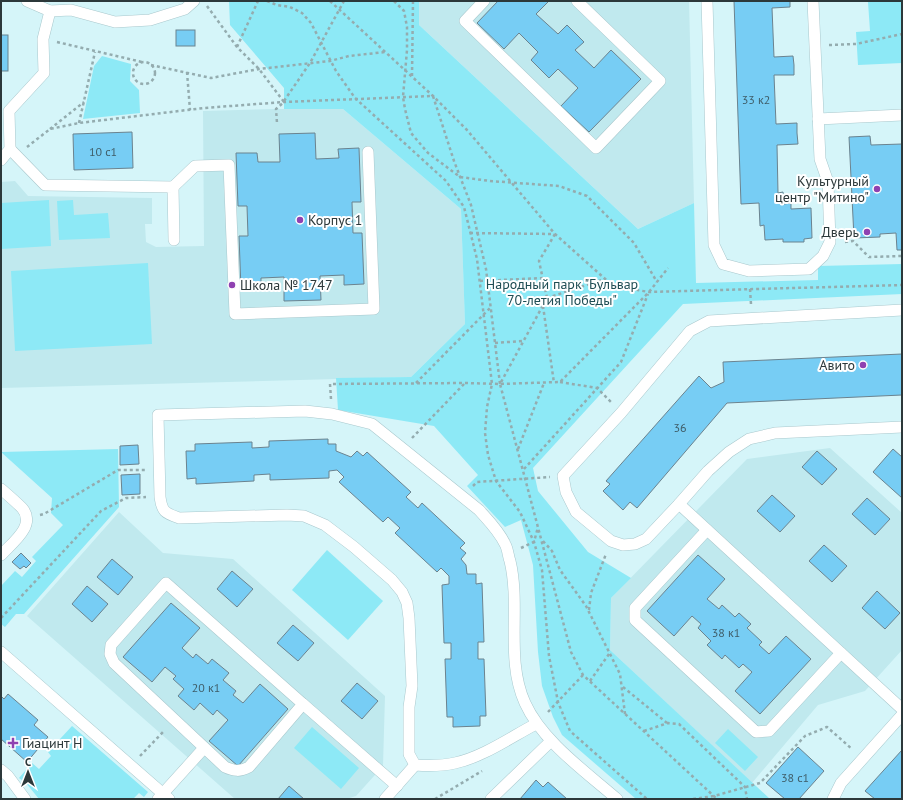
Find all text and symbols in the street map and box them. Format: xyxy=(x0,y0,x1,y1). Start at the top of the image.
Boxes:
house number: 33 к2 xyxy=(742,92,770,107)
house number: 10 с1 xyxy=(89,144,117,159)
place label: Культурный центр "Митино" xyxy=(775,172,869,206)
marker: Культурный центр "Митино" xyxy=(872,184,882,194)
place label: Корпус 1 xyxy=(308,211,362,229)
marker: Корпус 1 xyxy=(295,215,305,225)
place label: Дверь xyxy=(821,223,859,241)
marker: Дверь xyxy=(862,227,872,237)
park label: Народный парк "Бульвар 70-летия Победы" xyxy=(486,275,638,309)
place label: Школа № 1747 xyxy=(240,276,333,294)
marker: Школа № 1747 xyxy=(227,280,237,290)
place label: Авито xyxy=(819,356,855,374)
marker: Авито xyxy=(858,360,868,370)
house number: 36 xyxy=(673,420,687,435)
house number: 38 к1 xyxy=(712,625,740,640)
house number: 20 к1 xyxy=(192,680,220,695)
place label: Гиацинт Н xyxy=(22,734,82,752)
marker: Гиацинт Н xyxy=(7,737,19,749)
north arrow xyxy=(8,752,48,792)
text: С xyxy=(25,755,31,769)
house number: 38 с1 xyxy=(781,770,809,785)

